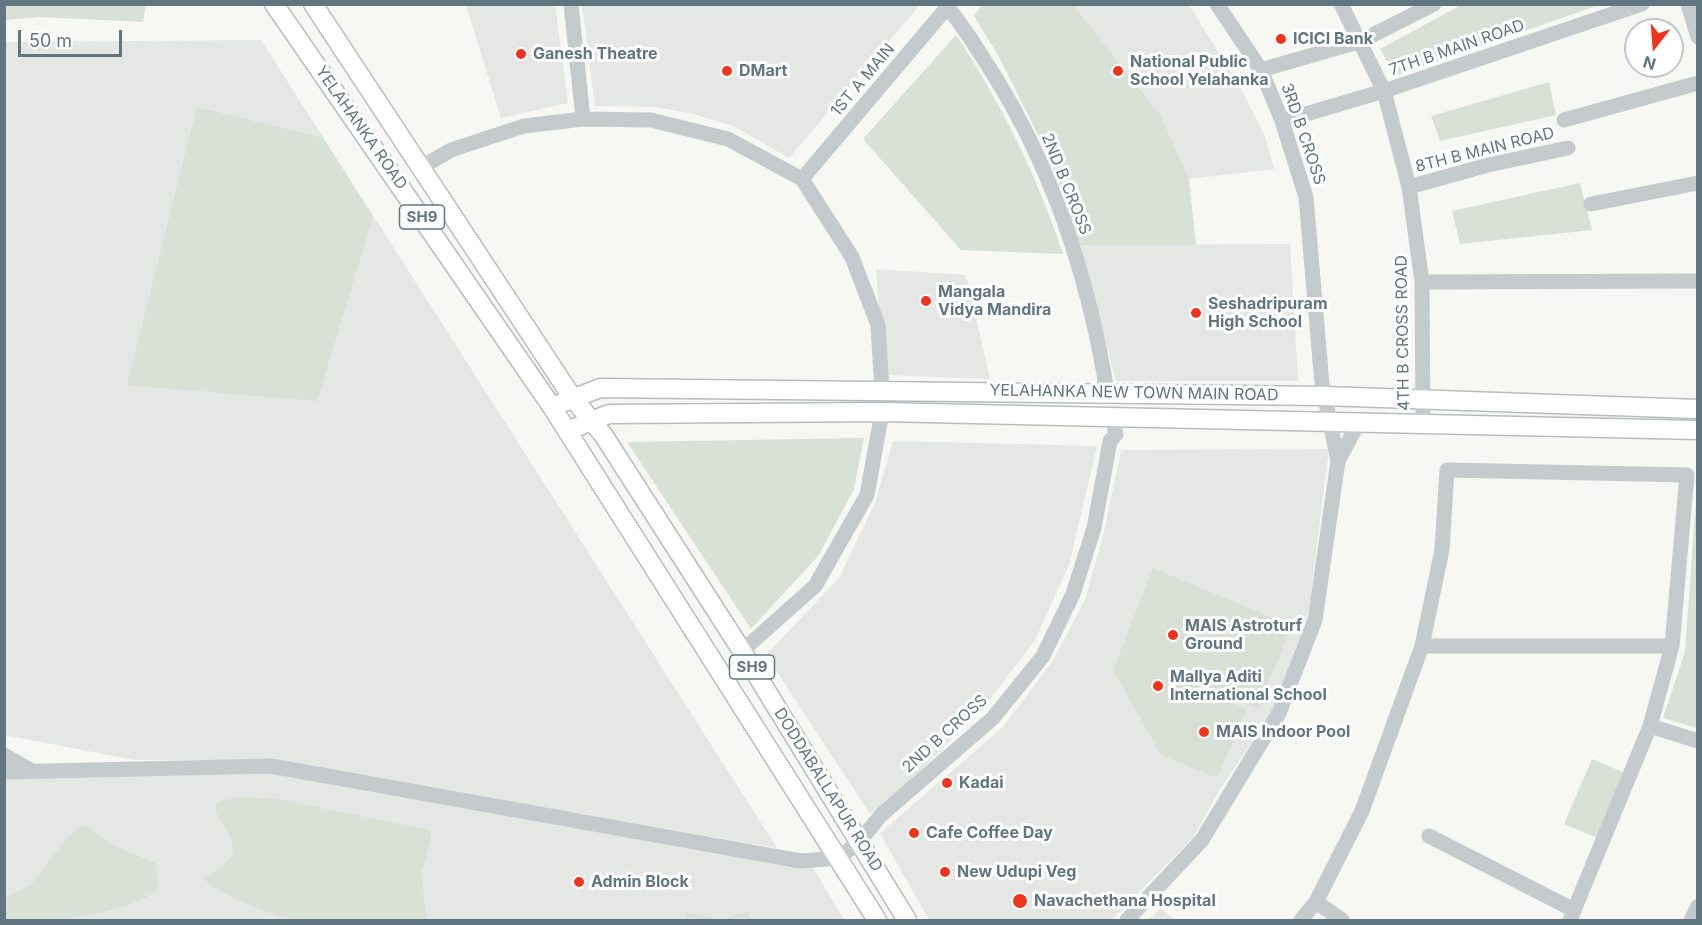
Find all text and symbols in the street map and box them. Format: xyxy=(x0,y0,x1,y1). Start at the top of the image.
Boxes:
street label: 7TH B MAIN ROAD xyxy=(1387,16,1527,80)
scale bar xyxy=(21,18,124,56)
north arrow xyxy=(1624,18,1684,78)
place label: ICICI Bank xyxy=(1293,29,1373,49)
text: 50 m xyxy=(29,30,72,51)
marker: ICICI Bank xyxy=(1274,32,1288,46)
street label: 1ST A MAIN xyxy=(827,40,899,120)
place label: Ganesh Theatre xyxy=(533,44,658,64)
marker: Ganesh Theatre xyxy=(514,47,528,61)
place label: National Public School Yelahanka xyxy=(1130,52,1268,90)
text: N xyxy=(1641,52,1658,75)
place label: DMart xyxy=(739,61,787,81)
street label: YELAHANKA ROAD xyxy=(311,63,411,193)
marker: DMart xyxy=(720,64,734,78)
marker: National Public School Yelahanka xyxy=(1111,64,1125,78)
street label: 3RD B CROSS xyxy=(1277,81,1329,187)
street label: 8TH B MAIN ROAD xyxy=(1414,123,1556,177)
street label: 2ND B CROSS xyxy=(1037,131,1095,237)
road number: SH9 xyxy=(400,205,444,229)
street label: 4TH B CROSS ROAD xyxy=(1392,255,1414,411)
place label: Mangala Vidya Mandira xyxy=(938,282,1051,320)
marker: Mangala Vidya Mandira xyxy=(919,294,933,308)
place label: Seshadripuram High School xyxy=(1208,294,1328,332)
marker: Seshadripuram High School xyxy=(1189,306,1203,320)
street label: YELAHANKA NEW TOWN MAIN ROAD xyxy=(989,381,1279,405)
place label: MAIS Astroturf Ground xyxy=(1185,616,1302,654)
marker: MAIS Astroturf Ground xyxy=(1166,628,1180,642)
road number: SH9 xyxy=(730,655,774,679)
place label: Mallya Aditi International School xyxy=(1170,667,1327,705)
marker: Mallya Aditi International School xyxy=(1151,679,1165,693)
street label: 2ND B CROSS xyxy=(899,691,991,777)
street label: DODDABALLAPUR ROAD xyxy=(770,705,886,875)
place label: MAIS Indoor Pool xyxy=(1216,722,1350,742)
marker: MAIS Indoor Pool xyxy=(1197,725,1211,739)
place label: Kadai xyxy=(959,773,1004,793)
marker: Kadai xyxy=(940,776,954,790)
place label: Cafe Coffee Day xyxy=(926,823,1053,843)
marker: Cafe Coffee Day xyxy=(907,826,921,840)
place label: New Udupi Veg xyxy=(957,862,1076,882)
marker: New Udupi Veg xyxy=(938,865,952,879)
place label: Admin Block xyxy=(591,872,689,892)
marker: Admin Block xyxy=(572,875,586,889)
place label: Navachethana Hospital xyxy=(1034,891,1216,911)
marker: Navachethana Hospital xyxy=(1011,892,1029,910)

